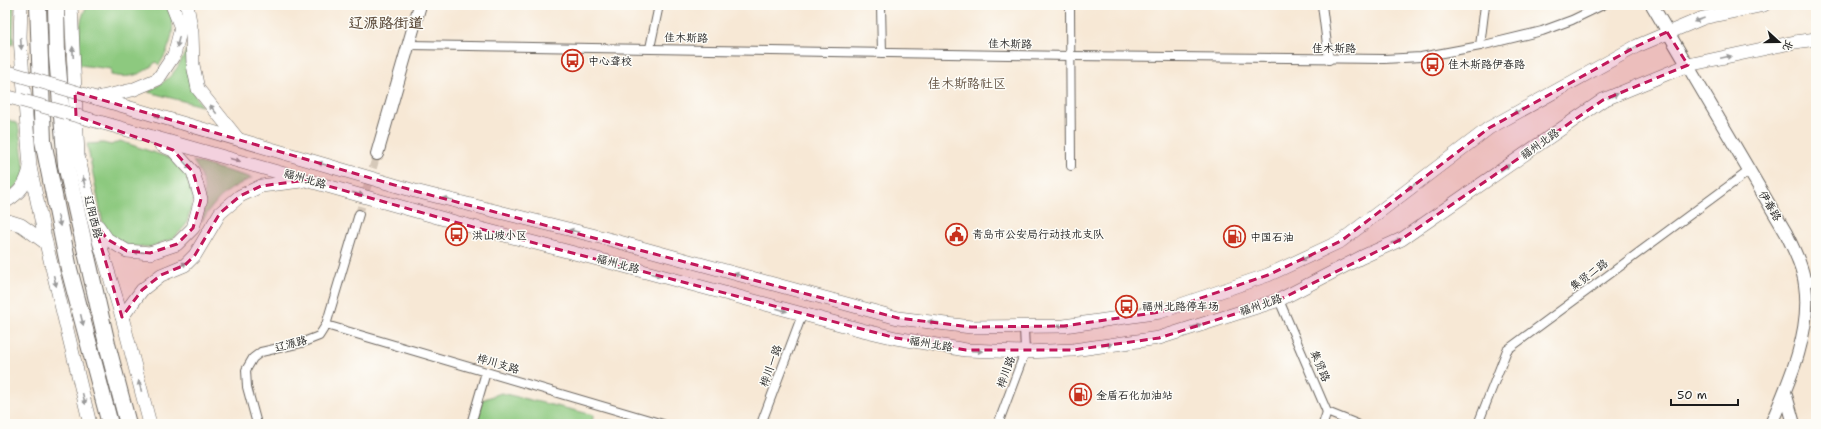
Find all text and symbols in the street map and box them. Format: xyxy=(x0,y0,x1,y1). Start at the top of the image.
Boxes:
district label: 辽源路街道 xyxy=(348,13,424,33)
one-way arrow xyxy=(1693,17,1705,23)
north arrow xyxy=(1759,22,1799,62)
street label: 佳木斯路 xyxy=(664,30,708,46)
one-way arrow xyxy=(174,36,180,48)
street label: 佳木斯路 xyxy=(988,36,1032,52)
one-way arrow xyxy=(17,38,24,50)
text: 北 xyxy=(1779,38,1797,53)
street label: 佳木斯路 xyxy=(1312,41,1356,56)
one-way arrow xyxy=(1626,45,1638,52)
one-way arrow xyxy=(70,46,77,58)
bus stop icon: 中心聋校 xyxy=(559,48,585,74)
bus stop icon: 佳木斯路伊春路 xyxy=(1420,51,1446,77)
one-way arrow xyxy=(1720,53,1732,59)
place label: 中心聋校 xyxy=(588,54,632,69)
place label: 佳木斯路伊春路 xyxy=(1448,57,1525,72)
district label: 佳木斯路社区 xyxy=(928,75,1006,92)
one-way arrow xyxy=(1607,93,1618,99)
one-way arrow xyxy=(209,104,217,114)
one-way arrow xyxy=(1512,108,1524,115)
one-way arrow xyxy=(154,114,166,120)
street label: 福州北路 xyxy=(1518,125,1562,163)
one-way arrow xyxy=(230,157,242,163)
one-way arrow xyxy=(182,160,192,170)
one-way arrow xyxy=(317,161,329,167)
one-way arrow xyxy=(1500,164,1510,172)
street label: 福州北路 xyxy=(282,166,328,192)
one-way arrow xyxy=(81,175,87,188)
one-way arrow xyxy=(1407,182,1418,191)
street label: 伊春路 xyxy=(1755,188,1785,224)
one-way arrow xyxy=(352,191,364,197)
street label: 辽阳西路 xyxy=(80,194,106,240)
one-way arrow xyxy=(442,196,454,202)
one-way arrow xyxy=(57,214,63,227)
public building icon: 青岛市公安局行动技术支队 xyxy=(943,221,969,247)
bus stop icon: 洪山坡小区 xyxy=(443,222,469,248)
fuel station icon: 中国石油 xyxy=(1222,224,1248,250)
place label: 青岛市公安局行动技术支队 xyxy=(972,227,1104,242)
place label: 洪山坡小区 xyxy=(472,228,527,243)
one-way arrow xyxy=(568,228,580,234)
place label: 中国石油 xyxy=(1250,230,1294,245)
one-way arrow xyxy=(1392,238,1403,244)
one-way arrow xyxy=(133,248,145,255)
street label: 福州北路 xyxy=(595,251,641,277)
one-way arrow xyxy=(1300,255,1311,261)
street label: 集贤二路 xyxy=(1567,256,1611,294)
one-way arrow xyxy=(176,262,188,269)
one-way arrow xyxy=(651,272,663,278)
one-way arrow xyxy=(732,272,744,278)
one-way arrow xyxy=(52,275,58,287)
street label: 福州北路 xyxy=(1238,291,1284,319)
bus stop icon: 福州北路停车场 xyxy=(1114,293,1140,319)
place label: 福州北路停车场 xyxy=(1142,299,1219,314)
one-way arrow xyxy=(775,307,788,313)
one-way arrow xyxy=(80,314,86,326)
one-way arrow xyxy=(927,319,939,325)
one-way arrow xyxy=(1056,322,1068,329)
one-way arrow xyxy=(1190,323,1202,329)
street label: 辽源路 xyxy=(273,332,309,356)
street label: 福州北路 xyxy=(908,333,954,355)
one-way arrow xyxy=(1101,342,1113,348)
street label: 桦川一路 xyxy=(756,343,786,389)
one-way arrow xyxy=(971,347,983,354)
street label: 集贤路 xyxy=(1307,348,1333,384)
street label: 桦川支路 xyxy=(475,351,521,377)
street label: 桦川路 xyxy=(993,354,1019,390)
one-way arrow xyxy=(136,380,142,392)
scale bar xyxy=(1671,381,1738,407)
fuel station icon: 金盾石化加油站 xyxy=(1068,382,1094,408)
text: 50 m xyxy=(1677,387,1707,403)
place label: 金盾石化加油站 xyxy=(1096,388,1173,403)
one-way arrow xyxy=(81,393,87,405)

